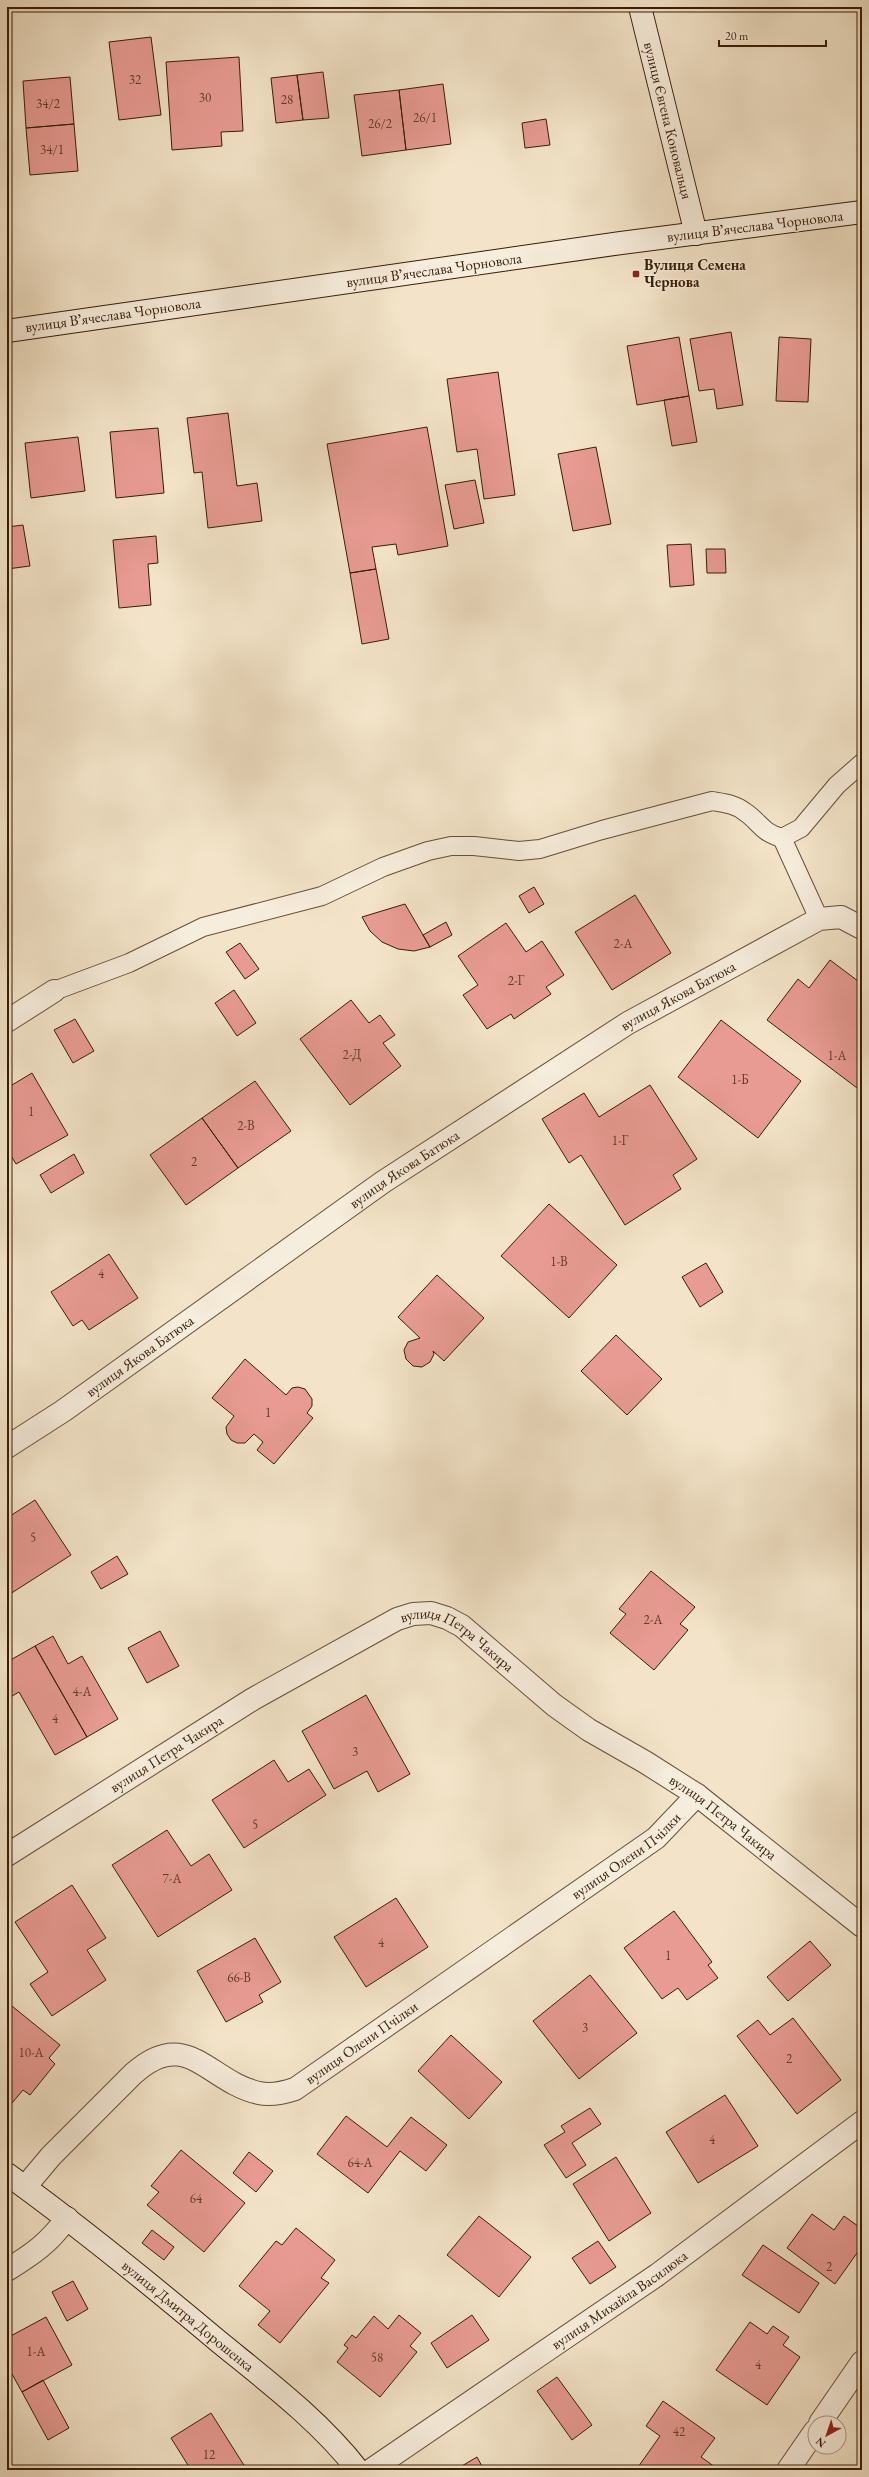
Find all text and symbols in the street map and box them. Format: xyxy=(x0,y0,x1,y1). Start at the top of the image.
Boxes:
scale bar xyxy=(719,22,826,48)
text: 20 m xyxy=(725,28,749,44)
street label: вулиця Євгена Коновальця xyxy=(640,40,697,201)
house number: 32 xyxy=(129,71,142,88)
house number: 30 xyxy=(199,89,211,106)
house number: 28 xyxy=(281,91,293,108)
house number: 34/2 xyxy=(36,95,61,112)
house number: 26/1 xyxy=(413,109,437,126)
house number: 26/2 xyxy=(368,115,393,132)
house number: 34/1 xyxy=(40,141,64,158)
street label: вулиця Вʼячеслава Чорновола xyxy=(666,205,844,246)
street label: вулиця Вʼячеслава Чорновола xyxy=(345,248,523,291)
place label: Вулиця Семена Чернова xyxy=(644,255,746,291)
marker: Вулиця Семена Чернова xyxy=(631,269,641,279)
street label: вулиця Вʼячеслава Чорновола xyxy=(24,293,202,336)
house number: 2-А xyxy=(614,935,633,952)
street label: вулиця Якова Батюка xyxy=(616,956,739,1035)
house number: 2-Г xyxy=(508,972,525,989)
house number: 2-Д xyxy=(343,1046,361,1063)
house number: 1-А xyxy=(828,1047,847,1064)
house number: 1-Б xyxy=(731,1071,749,1088)
house number: 1 xyxy=(28,1103,34,1120)
house number: 2-В xyxy=(237,1117,255,1134)
street label: вулиця Якова Батюка xyxy=(345,1125,463,1212)
house number: 1-Г xyxy=(612,1132,629,1149)
house number: 2 xyxy=(191,1153,198,1170)
house number: 1-В xyxy=(550,1253,568,1270)
house number: 4 xyxy=(98,1265,105,1282)
street label: вулиця Якова Батюка xyxy=(82,1311,197,1401)
house number: 1 xyxy=(265,1404,271,1421)
house number: 5 xyxy=(30,1529,36,1546)
street label: вулиця Петра Чакира xyxy=(397,1602,518,1676)
house number: 2-А xyxy=(644,1611,663,1628)
house number: 4-А xyxy=(73,1683,92,1700)
house number: 4 xyxy=(52,1710,59,1727)
street label: вулиця Петра Чакира xyxy=(106,1710,227,1796)
house number: 3 xyxy=(352,1743,358,1760)
street label: вулиця Петра Чакира xyxy=(666,1770,781,1864)
street label: вулиця Олени Пчілки xyxy=(567,1808,685,1903)
house number: 5 xyxy=(252,1816,258,1833)
house number: 7-А xyxy=(163,1870,182,1887)
house number: 4 xyxy=(378,1934,385,1951)
house number: 1 xyxy=(665,1947,671,1964)
house number: 66-В xyxy=(227,1969,251,1986)
street label: вулиця Олени Пчілки xyxy=(301,1996,421,2088)
house number: 3 xyxy=(582,2019,588,2036)
house number: 10-А xyxy=(18,2044,45,2061)
house number: 2 xyxy=(786,2050,793,2067)
house number: 4 xyxy=(709,2131,716,2148)
house number: 64-А xyxy=(347,2154,374,2171)
house number: 64 xyxy=(190,2190,203,2207)
street label: вулиця Михайла Василюка xyxy=(547,2246,691,2353)
street label: вулиця Дмитра Дорошенка xyxy=(118,2256,258,2375)
house number: 2 xyxy=(826,2258,833,2275)
house number: 1-А xyxy=(27,2343,46,2360)
house number: 58 xyxy=(371,2349,383,2366)
house number: 4 xyxy=(755,2356,762,2373)
north arrow xyxy=(807,2415,847,2455)
house number: 42 xyxy=(673,2423,686,2440)
text: N xyxy=(813,2434,828,2451)
house number: 12 xyxy=(203,2446,216,2463)

